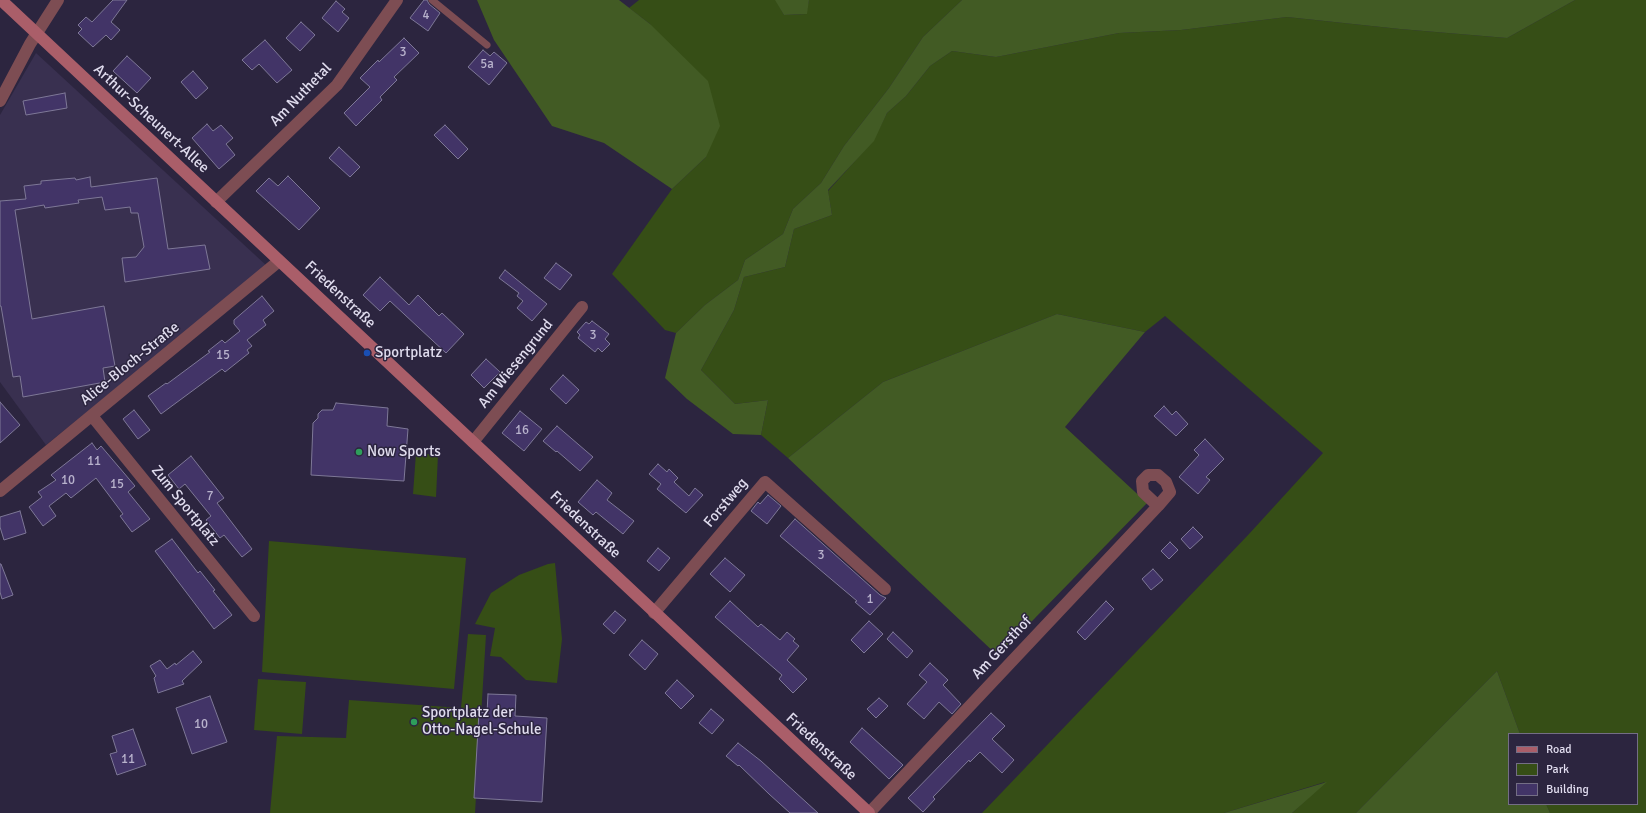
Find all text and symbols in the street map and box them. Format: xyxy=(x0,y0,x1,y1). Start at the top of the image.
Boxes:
house number: 4 xyxy=(422,8,430,24)
house number: 3 xyxy=(399,45,407,61)
house number: 5a xyxy=(480,57,494,73)
street label: Am Nuthetal xyxy=(266,60,336,130)
street label: Arthur-Scheunert-Allee xyxy=(90,61,212,177)
street label: Friedenstraße xyxy=(301,258,379,332)
street label: Am Wiesengrund xyxy=(475,316,557,412)
street label: Alice-Bloch-Straße xyxy=(77,319,183,409)
house number: 3 xyxy=(589,328,597,344)
place label: Sportplatz xyxy=(375,344,442,362)
house number: 15 xyxy=(216,348,230,364)
marker: Sportplatz xyxy=(362,348,372,358)
house number: 16 xyxy=(515,423,529,439)
place label: Now Sports xyxy=(367,443,441,461)
marker: Now Sports xyxy=(354,447,364,457)
house number: 11 xyxy=(87,454,101,470)
street label: Zum Sportplatz xyxy=(147,462,223,550)
house number: 10 xyxy=(61,473,75,489)
street label: Forstweg xyxy=(700,475,752,531)
house number: 15 xyxy=(110,477,124,493)
street label: Friedenstraße xyxy=(546,488,624,562)
house number: 7 xyxy=(206,489,214,505)
house number: 3 xyxy=(817,548,825,564)
house number: 1 xyxy=(866,592,874,608)
street label: Am Gersthof xyxy=(968,613,1036,683)
place label: Sportplatz der Otto-Nagel-Schule xyxy=(422,704,541,739)
street label: Friedenstraße xyxy=(782,710,860,784)
house number: 10 xyxy=(194,717,208,733)
marker: Sportplatz der Otto-Nagel-Schule xyxy=(409,717,419,727)
legend xyxy=(1508,733,1638,805)
text: Road xyxy=(1546,742,1572,757)
house number: 11 xyxy=(121,752,135,768)
text: Park xyxy=(1546,762,1569,777)
text: Building xyxy=(1546,782,1589,797)

